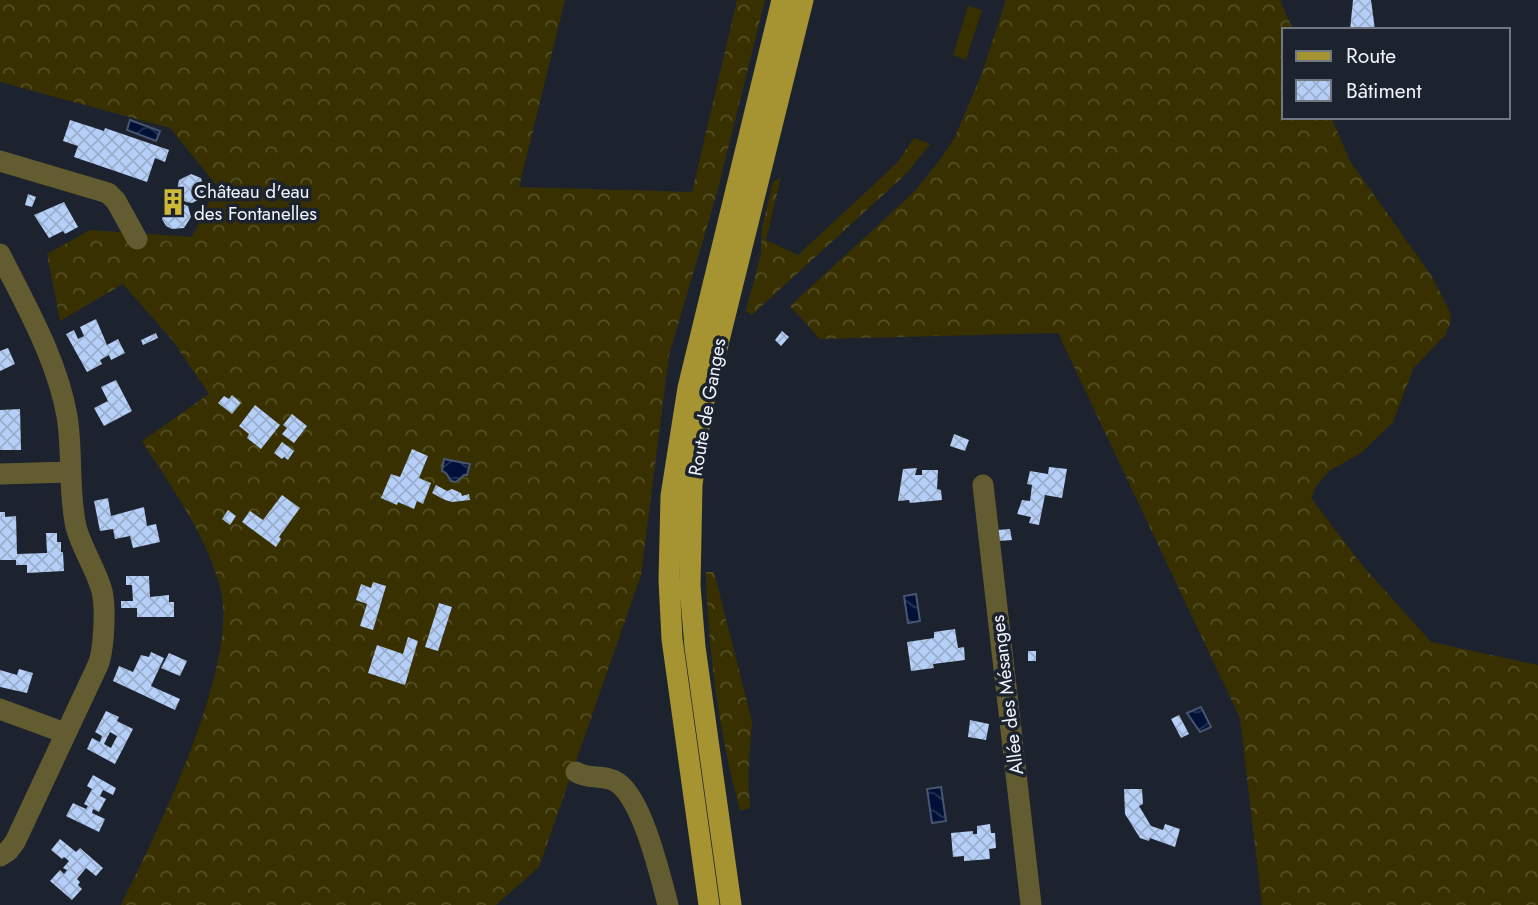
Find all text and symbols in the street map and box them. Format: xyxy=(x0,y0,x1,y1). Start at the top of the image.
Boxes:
legend xyxy=(1282,28,1510,119)
text: Route xyxy=(1346,41,1396,71)
text: Bâtiment xyxy=(1346,76,1422,106)
place label: Château d'eau des Fontanelles xyxy=(194,178,317,227)
building icon: Château d'eau des Fontanelles xyxy=(158,187,188,217)
street label: Route de Ganges xyxy=(682,336,732,478)
street label: Allée des Mésanges xyxy=(984,613,1030,776)

